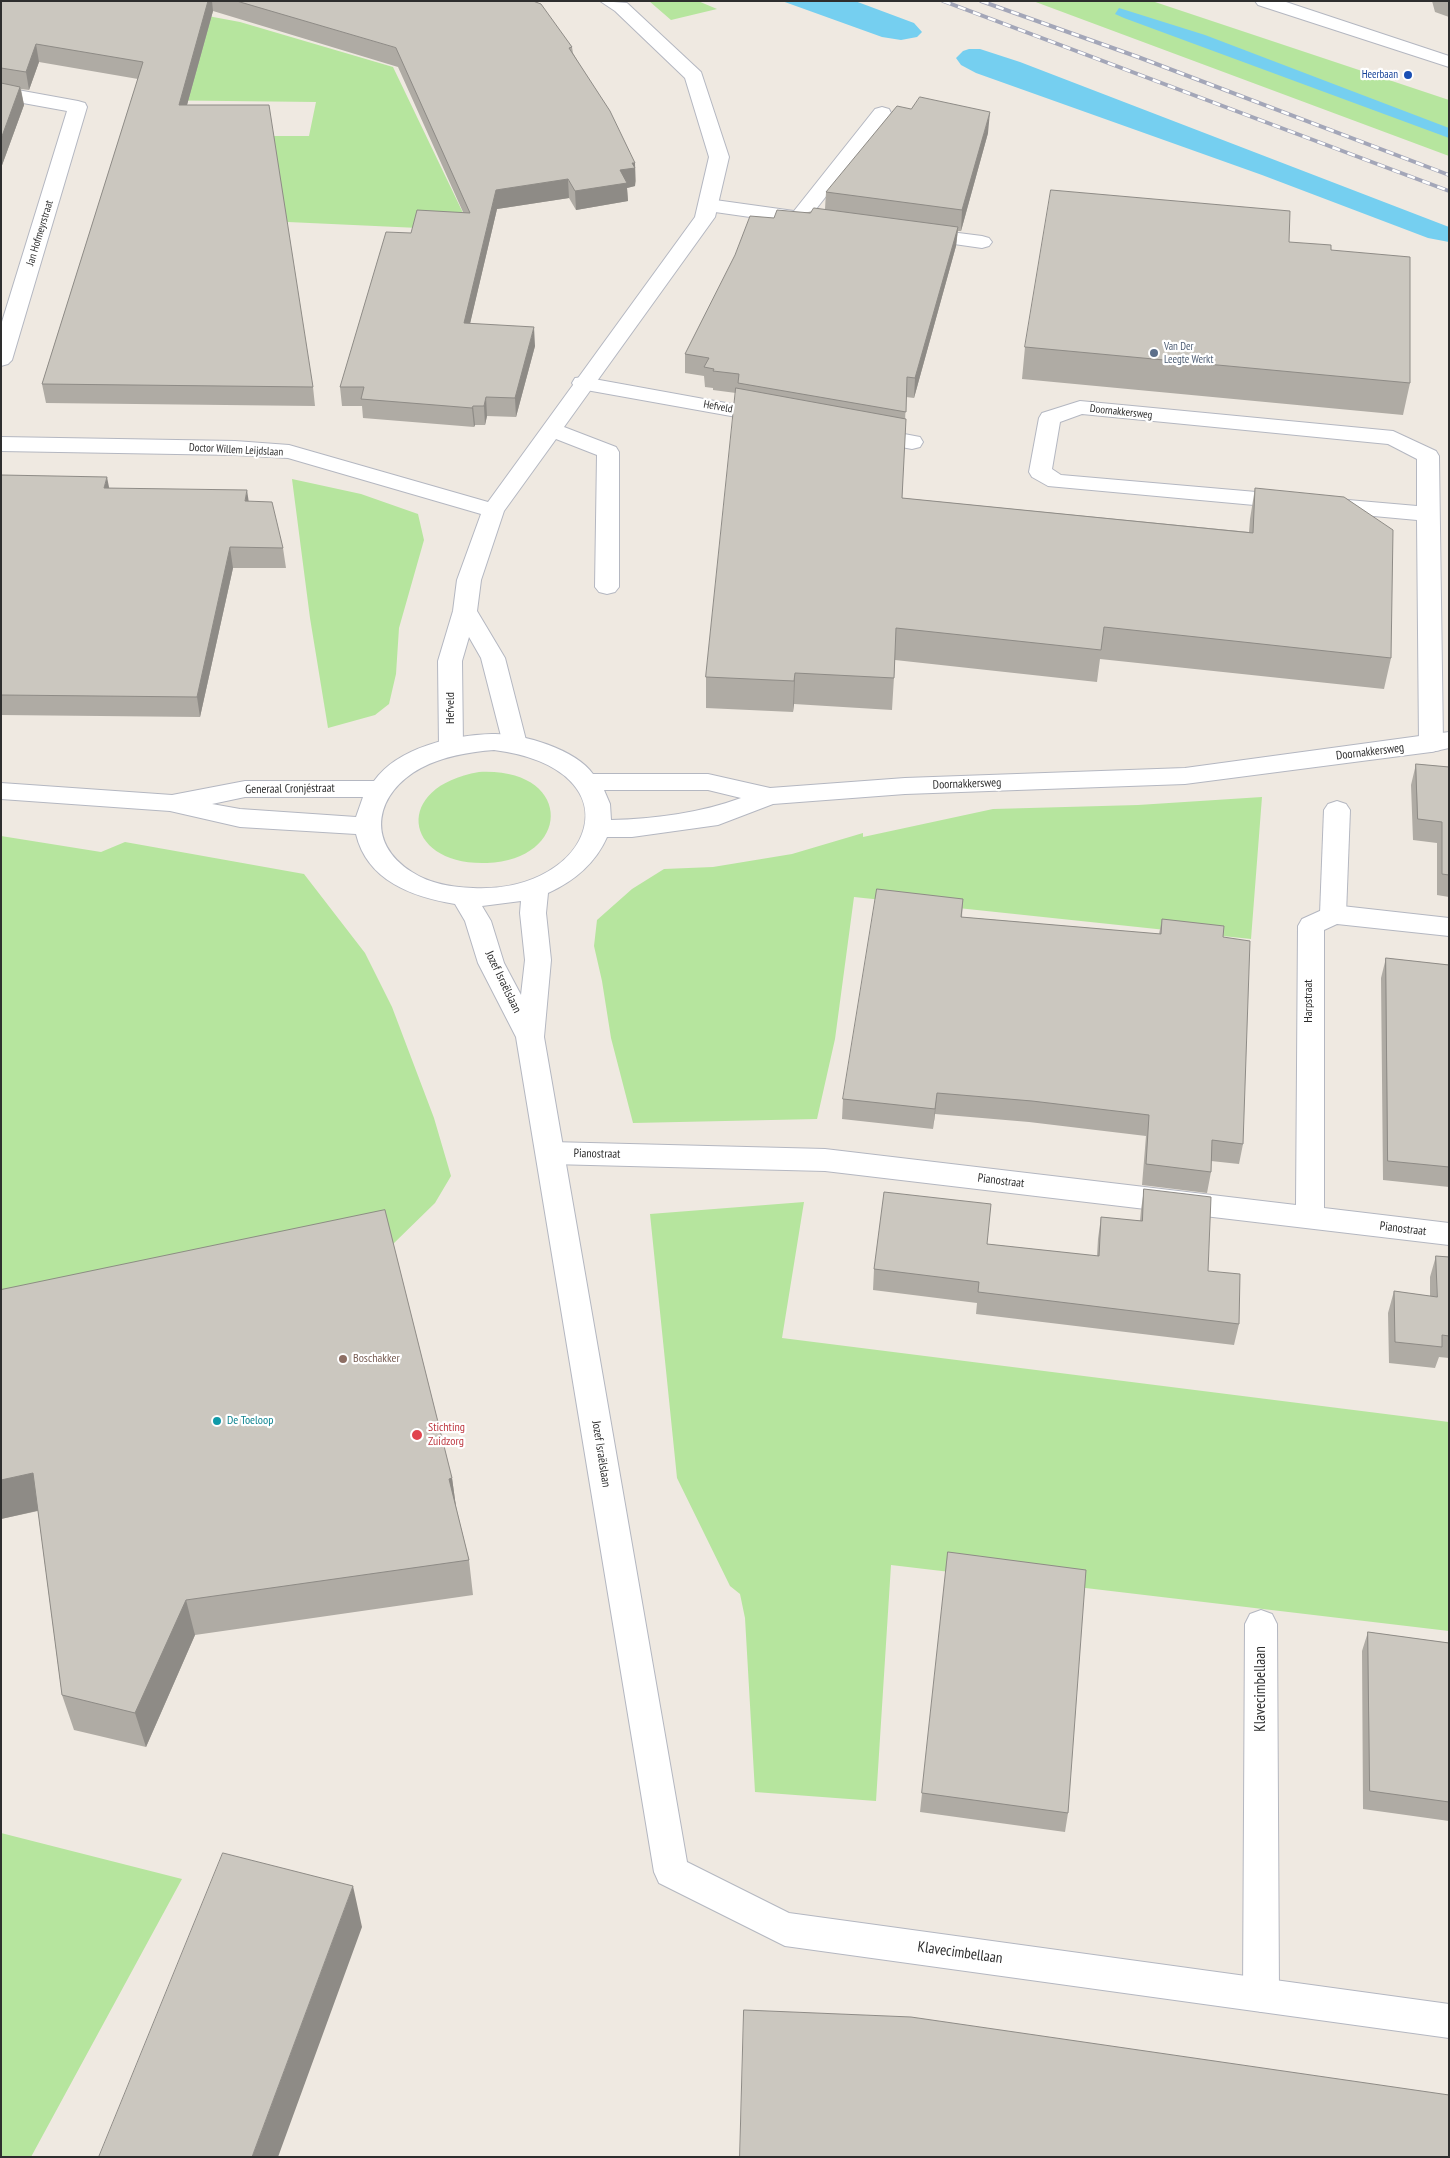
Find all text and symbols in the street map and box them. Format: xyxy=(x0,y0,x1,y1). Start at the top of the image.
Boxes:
place label: Heerbaan xyxy=(1362,68,1398,82)
marker: Heerbaan xyxy=(1402,69,1414,81)
street label: Jan Hofmeyrstraat xyxy=(24,199,56,267)
place label: Van Der Leegte Werkt xyxy=(1164,340,1213,366)
marker: Van Der Leegte Werkt xyxy=(1148,347,1160,359)
street label: Hefveld xyxy=(702,398,734,416)
street label: Doornakkersweg xyxy=(1089,402,1153,422)
street label: Doctor Willem Leijdslaan xyxy=(188,441,284,459)
street label: Hefveld xyxy=(444,692,458,724)
street label: Doornakkersweg xyxy=(1335,741,1405,763)
street label: Doornakkersweg xyxy=(933,776,1001,792)
street label: Generaal Cronjéstraat xyxy=(245,781,335,797)
street label: Jozef Israëlslaan xyxy=(482,949,524,1015)
street label: Harpstraat xyxy=(1302,979,1316,1023)
street label: Pianostraat xyxy=(573,1146,621,1162)
street label: Pianostraat xyxy=(977,1171,1025,1191)
street label: Pianostraat xyxy=(1379,1219,1427,1239)
place label: Boschakker xyxy=(353,1352,400,1366)
marker: Boschakker xyxy=(337,1353,349,1365)
place label: De Toeloop xyxy=(227,1414,273,1428)
marker: De Toeloop xyxy=(211,1415,223,1427)
street label: Jozef Israëlslaan xyxy=(589,1420,613,1488)
place label: Stichting Zuidzorg xyxy=(428,1421,465,1449)
marker: Stichting Zuidzorg xyxy=(410,1428,424,1442)
street label: Klavecimbellaan xyxy=(1252,1646,1270,1732)
street label: Klavecimbellaan xyxy=(916,1938,1004,1968)

